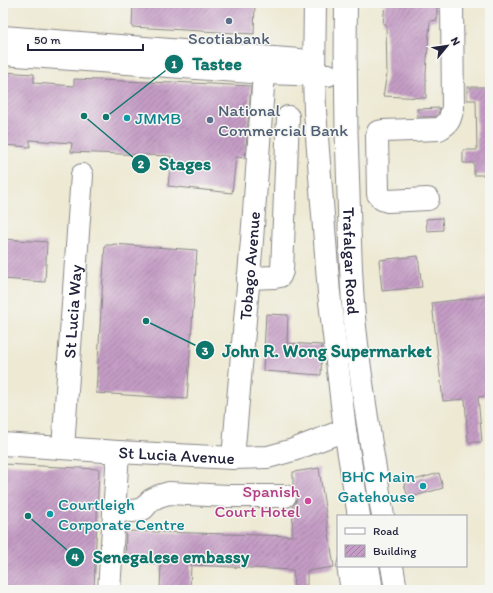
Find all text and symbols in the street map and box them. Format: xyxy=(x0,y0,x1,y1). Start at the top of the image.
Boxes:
marker: Scotiabank xyxy=(224,16,234,26)
scale bar xyxy=(28,26,143,52)
north arrow xyxy=(427,26,467,66)
place label: Scotiabank xyxy=(188,28,270,48)
text: 50 m xyxy=(34,33,60,47)
text: N xyxy=(448,35,463,48)
callout: Tastee xyxy=(164,49,250,79)
text: Tastee xyxy=(191,53,242,75)
text: 1 xyxy=(171,57,177,71)
place label: National Commercial Bank xyxy=(218,100,348,140)
place label: JMMB xyxy=(135,108,181,128)
marker: JMMB xyxy=(122,113,132,123)
marker: National Commercial Bank xyxy=(205,115,215,125)
callout: Stages xyxy=(131,149,219,179)
text: Stages xyxy=(159,153,211,175)
text: 2 xyxy=(138,157,145,171)
street label: Trafalgar Road xyxy=(339,207,364,316)
street label: Tobago Avenue xyxy=(235,211,264,321)
street label: St Lucia Way xyxy=(59,264,86,359)
callout: John R. Wong Supermarket xyxy=(195,335,440,365)
text: John R. Wong Supermarket xyxy=(221,340,432,362)
text: 3 xyxy=(202,344,209,358)
street label: St Lucia Avenue xyxy=(118,442,235,468)
place label: BHC Main Gatehouse xyxy=(338,466,415,506)
place label: Spanish Court Hotel xyxy=(214,481,301,521)
marker: BHC Main Gatehouse xyxy=(418,481,428,491)
place label: Courtleigh Corporate Centre xyxy=(58,494,185,534)
marker: Spanish Court Hotel xyxy=(303,496,313,506)
marker: Courtleigh Corporate Centre xyxy=(45,509,55,519)
legend xyxy=(337,515,467,567)
text: Road xyxy=(373,524,399,538)
callout: Senegalese embassy xyxy=(65,542,258,572)
text: Building xyxy=(373,544,417,558)
text: Senegalese embassy xyxy=(93,546,250,568)
text: 4 xyxy=(71,550,79,564)

